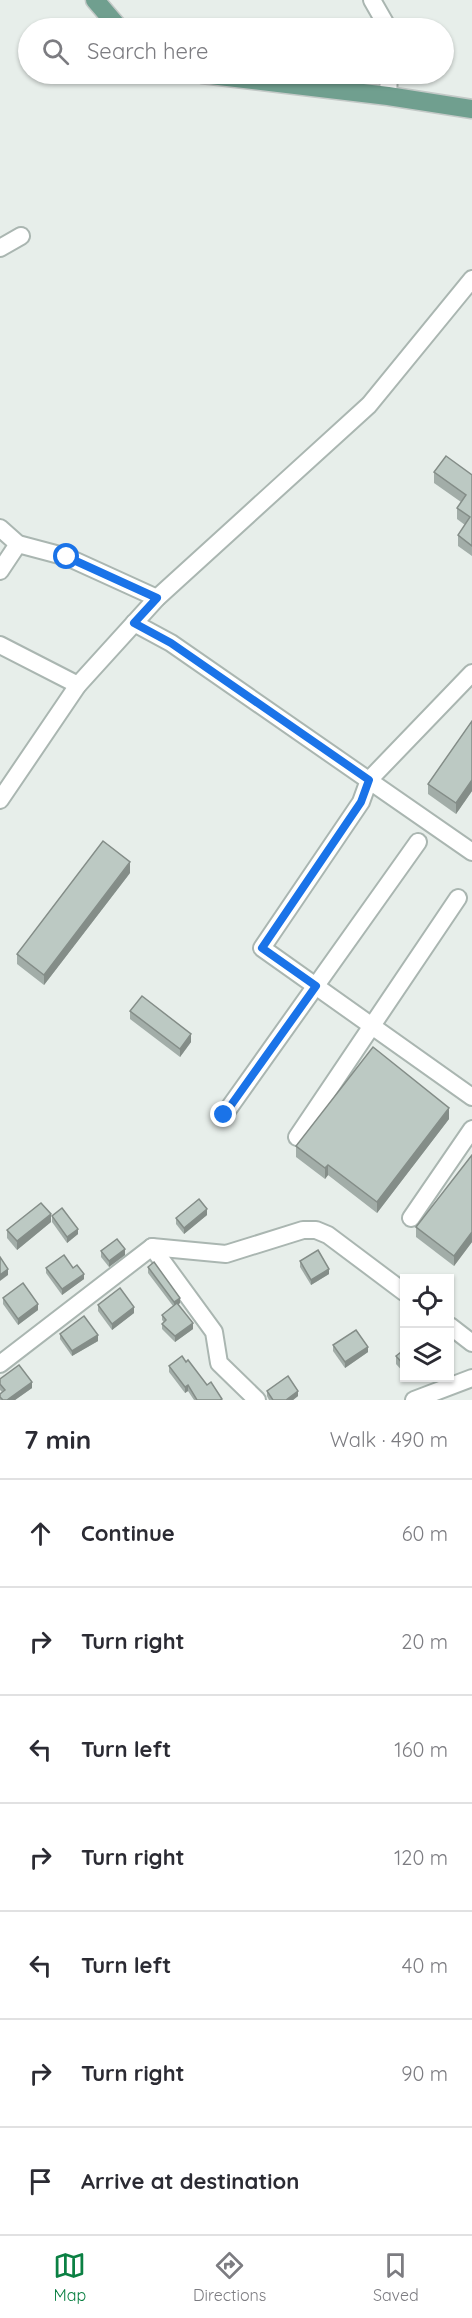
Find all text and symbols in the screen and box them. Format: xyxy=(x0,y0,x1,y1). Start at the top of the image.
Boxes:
search box xyxy=(18,18,454,84)
icon: search xyxy=(39,35,72,68)
text: Search here xyxy=(87,37,208,65)
route start xyxy=(53,543,79,569)
route end xyxy=(210,1101,236,1127)
map controls xyxy=(400,1274,454,1382)
button: locate xyxy=(400,1274,454,1328)
button: layers xyxy=(400,1328,454,1382)
text: 7 min xyxy=(24,1423,91,1456)
text: Walk · 490 m xyxy=(330,1427,448,1452)
icon: ahead xyxy=(24,1517,57,1550)
text: Continue xyxy=(81,1519,175,1547)
text: 60 m xyxy=(402,1521,448,1546)
icon: right xyxy=(24,1625,57,1658)
text: Turn right xyxy=(81,1627,185,1655)
text: 20 m xyxy=(401,1629,448,1654)
icon: left xyxy=(24,1733,57,1766)
text: Turn left xyxy=(81,1735,171,1763)
text: 160 m xyxy=(394,1737,448,1762)
icon: right xyxy=(24,1841,57,1874)
text: Turn right xyxy=(81,1843,185,1871)
text: 120 m xyxy=(394,1845,448,1870)
icon: left xyxy=(24,1949,57,1982)
text: Turn left xyxy=(81,1951,171,1979)
text: 40 m xyxy=(402,1953,448,1978)
icon: right xyxy=(24,2057,57,2090)
text: Turn right xyxy=(81,2059,185,2087)
text: 90 m xyxy=(401,2061,448,2086)
icon: arrive xyxy=(24,2165,57,2198)
text: Arrive at destination xyxy=(81,2167,299,2195)
tab: Map xyxy=(53,2249,86,2305)
tab: Directions xyxy=(193,2249,266,2305)
tab: Saved xyxy=(373,2249,419,2305)

